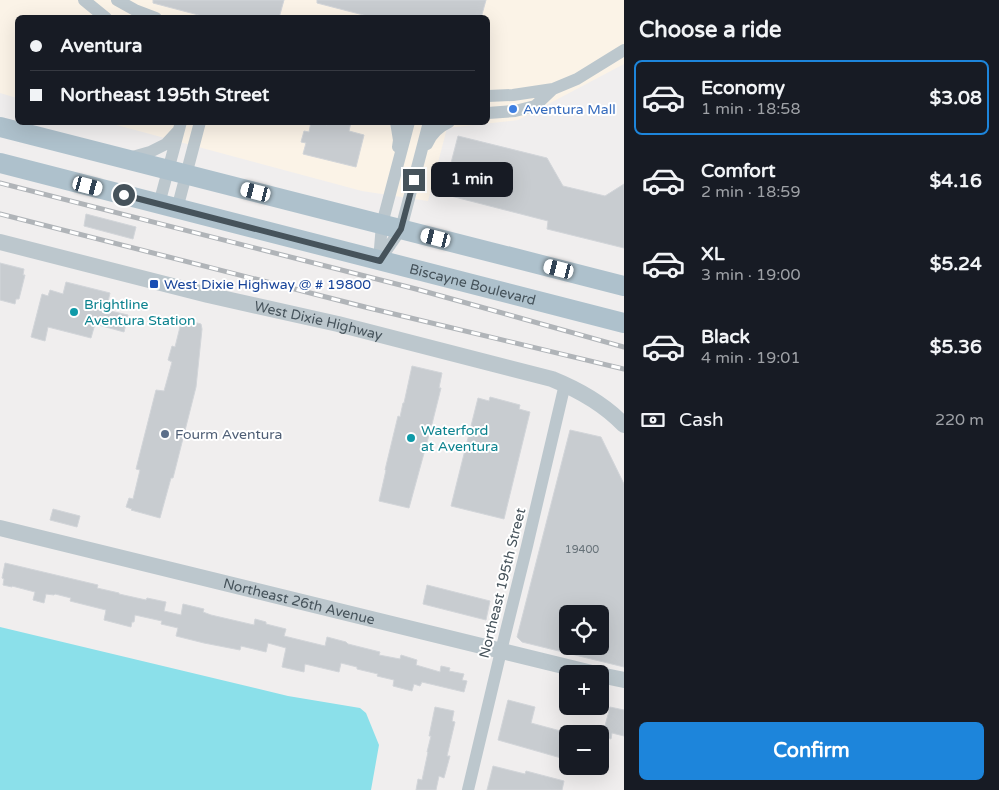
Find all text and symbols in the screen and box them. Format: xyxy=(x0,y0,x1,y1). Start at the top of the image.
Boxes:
text: Choose a ride xyxy=(639,17,782,43)
text: Aventura xyxy=(60,35,142,57)
icon: car xyxy=(641,75,686,120)
text: Economy xyxy=(701,77,785,99)
text: Northeast 195th Street xyxy=(60,84,269,106)
text: $3.08 xyxy=(930,87,982,109)
text: 1 min · 18:58 xyxy=(701,99,800,119)
place label: Aventura Mall xyxy=(523,101,616,118)
marker: Aventura Mall xyxy=(507,103,519,115)
icon: car xyxy=(641,158,686,203)
text: Comfort xyxy=(701,160,775,182)
callout: 1 min xyxy=(432,162,514,198)
route end xyxy=(403,169,425,191)
text: 1 min xyxy=(451,169,493,189)
text: $4.16 xyxy=(930,170,982,192)
car xyxy=(71,175,104,197)
car xyxy=(239,181,272,203)
text: 2 min · 18:59 xyxy=(701,182,800,202)
route start xyxy=(113,184,135,206)
car xyxy=(419,227,452,249)
icon: car xyxy=(641,241,686,286)
text: XL xyxy=(701,243,725,265)
text: $5.24 xyxy=(930,253,982,275)
car xyxy=(542,258,575,280)
street label: Biscayne Boulevard xyxy=(408,260,538,309)
text: 3 min · 19:00 xyxy=(701,265,800,285)
place label: West Dixie Highway @ # 19800 xyxy=(164,276,371,293)
marker: West Dixie Highway @ # 19800 xyxy=(148,278,160,290)
place label: Brightline Aventura Station xyxy=(84,296,196,329)
street label: West Dixie Highway xyxy=(253,298,385,344)
marker: Brightline Aventura Station xyxy=(68,306,80,318)
icon: car xyxy=(641,324,686,369)
text: Black xyxy=(701,326,750,348)
text: $5.36 xyxy=(930,336,982,358)
text: 4 min · 19:01 xyxy=(701,348,800,368)
icon: cash xyxy=(639,406,667,434)
text: Cash xyxy=(679,409,724,431)
text: 220 m xyxy=(935,410,984,430)
place label: Waterford at Aventura xyxy=(421,422,498,455)
place label: Fourm Aventura xyxy=(175,426,283,443)
marker: Fourm Aventura xyxy=(159,428,171,440)
marker: Waterford at Aventura xyxy=(405,432,417,444)
street label: Northeast 195th Street xyxy=(476,506,530,660)
house number: 19400 xyxy=(565,543,599,556)
street label: Northeast 26th Avenue xyxy=(221,575,377,629)
map controls xyxy=(559,605,609,775)
button: locate xyxy=(559,605,609,655)
button: + xyxy=(559,665,609,715)
button: Confirm xyxy=(639,722,984,780)
button: − xyxy=(559,725,609,775)

